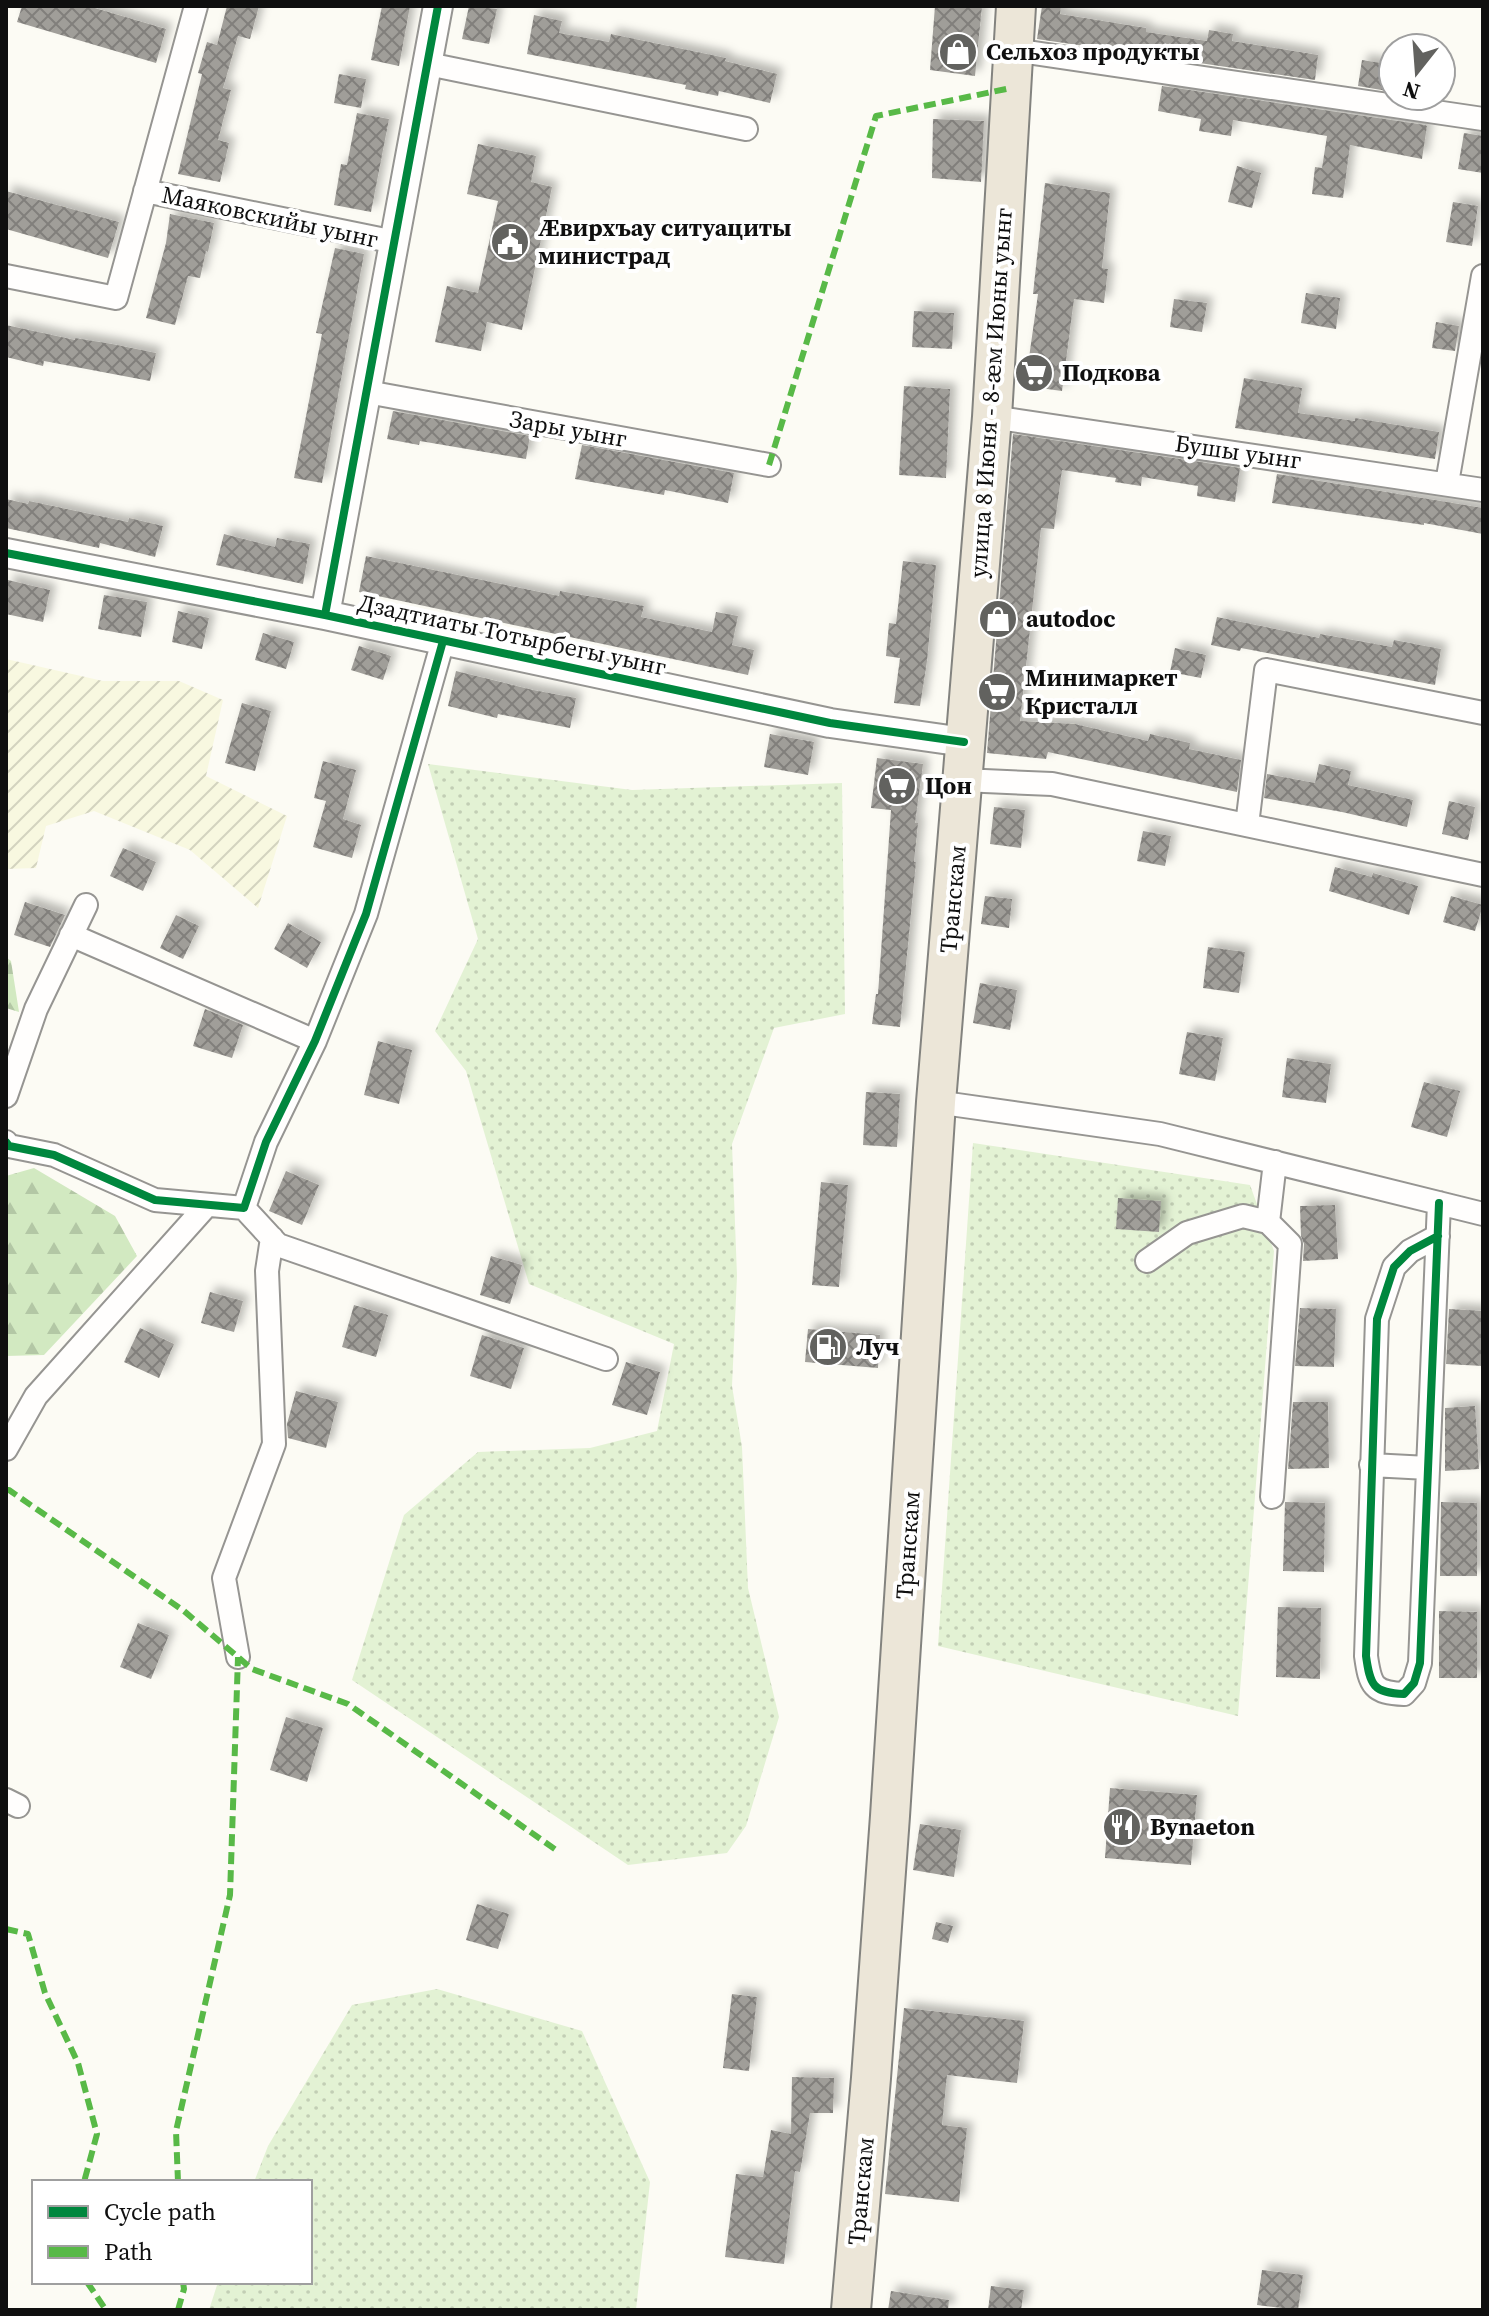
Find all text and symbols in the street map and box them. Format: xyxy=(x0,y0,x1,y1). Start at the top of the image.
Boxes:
shop icon: Сельхоз продукты xyxy=(937,31,979,73)
north arrow xyxy=(1377,32,1457,112)
place label: Сельхоз продукты xyxy=(986,35,1200,68)
text: N xyxy=(1399,74,1423,108)
street label: Маяковскийы уынг xyxy=(159,177,382,256)
street label: улица 8 Июня - 8-ӕм Июны уынг xyxy=(961,207,1020,579)
place label: Æвирхъау ситуациты министрад xyxy=(538,211,792,272)
public building icon: Æвирхъау ситуациты министрад xyxy=(489,221,531,263)
supermarket icon: Подкова xyxy=(1013,352,1055,394)
place label: Подкова xyxy=(1062,356,1161,389)
street label: Зары уынг xyxy=(507,402,630,455)
street label: Бушы уынг xyxy=(1173,426,1304,477)
street label: Дзадтиаты Тотырбегы уынг xyxy=(355,586,669,683)
shop icon: autodoc xyxy=(977,598,1019,640)
place label: autodoc xyxy=(1026,602,1116,635)
place label: Минимаркет Кристалл xyxy=(1025,661,1178,722)
supermarket icon: Минимаркет Кристалл xyxy=(976,671,1018,713)
supermarket icon: Цон xyxy=(876,765,918,807)
place label: Цон xyxy=(925,769,972,802)
street label: Транскам xyxy=(931,844,974,954)
fuel station icon: Луч xyxy=(807,1326,849,1368)
place label: Луч xyxy=(856,1330,899,1363)
street label: Транскам xyxy=(887,1490,928,1600)
restaurant icon: Bynaeton xyxy=(1101,1806,1143,1848)
place label: Bynaeton xyxy=(1150,1810,1255,1843)
street label: Транскам xyxy=(839,2136,882,2246)
legend xyxy=(32,2180,312,2284)
text: Cycle path xyxy=(104,2195,216,2228)
text: Path xyxy=(104,2235,153,2268)

